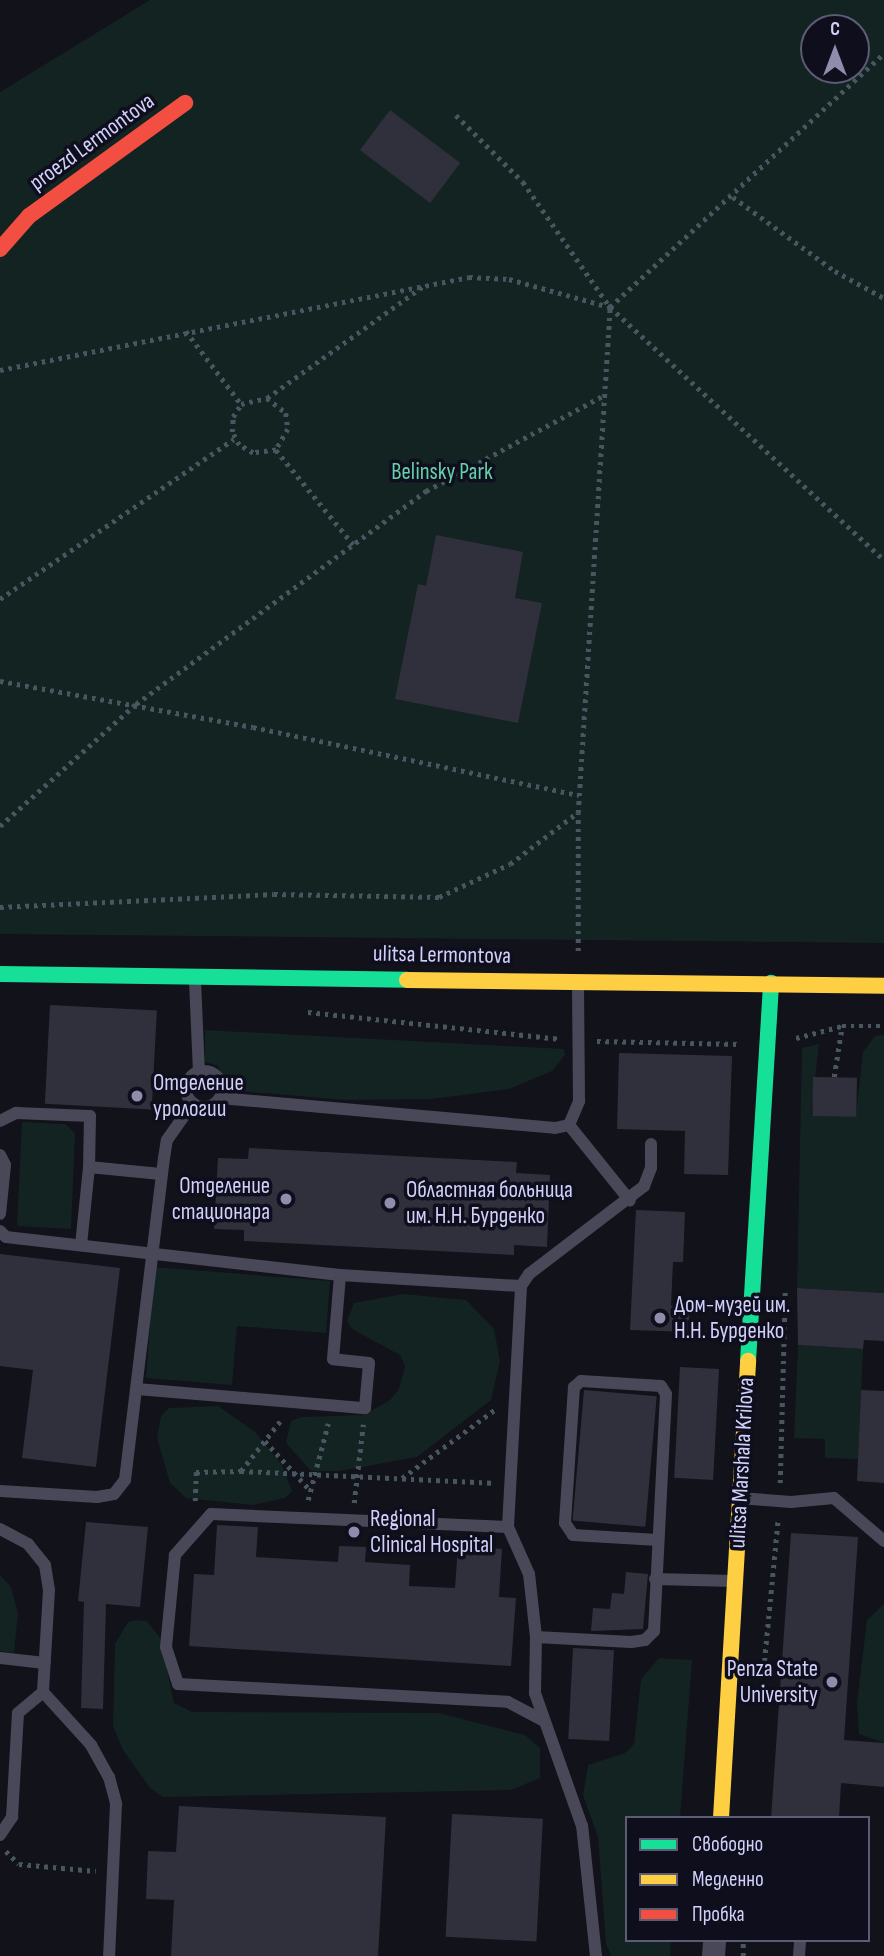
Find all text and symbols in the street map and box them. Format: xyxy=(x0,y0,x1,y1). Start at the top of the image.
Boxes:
north arrow xyxy=(800,14,870,84)
text: С xyxy=(830,18,840,41)
street label: proezd Lermontova xyxy=(24,87,160,197)
park label: Belinsky Park xyxy=(391,458,493,486)
street label: ulitsa Lermontova xyxy=(373,940,511,970)
place label: Отделение урологии xyxy=(153,1069,244,1123)
marker: Отделение урологии xyxy=(127,1086,147,1106)
place label: Отделение стационара xyxy=(172,1172,270,1226)
place label: Областная больница им. Н.Н. Бурденко xyxy=(406,1176,573,1230)
marker: Отделение стационара xyxy=(276,1189,296,1209)
marker: Областная больница им. Н.Н. Бурденко xyxy=(380,1193,400,1213)
place label: Дом-музей им. Н.Н. Бурденко xyxy=(674,1291,790,1345)
marker: Дом-музей им. Н.Н. Бурденко xyxy=(652,1310,668,1326)
street label: ulitsa Marshala Krilova xyxy=(724,1377,760,1549)
place label: Regional Clinical Hospital xyxy=(370,1505,493,1559)
marker: Regional Clinical Hospital xyxy=(344,1522,364,1542)
place label: Penza State University xyxy=(727,1655,818,1709)
marker: Penza State University xyxy=(824,1674,840,1690)
legend xyxy=(625,1816,870,1942)
text: Свободно xyxy=(692,1832,763,1857)
text: Медленно xyxy=(692,1867,764,1892)
text: Пробка xyxy=(692,1902,745,1927)

